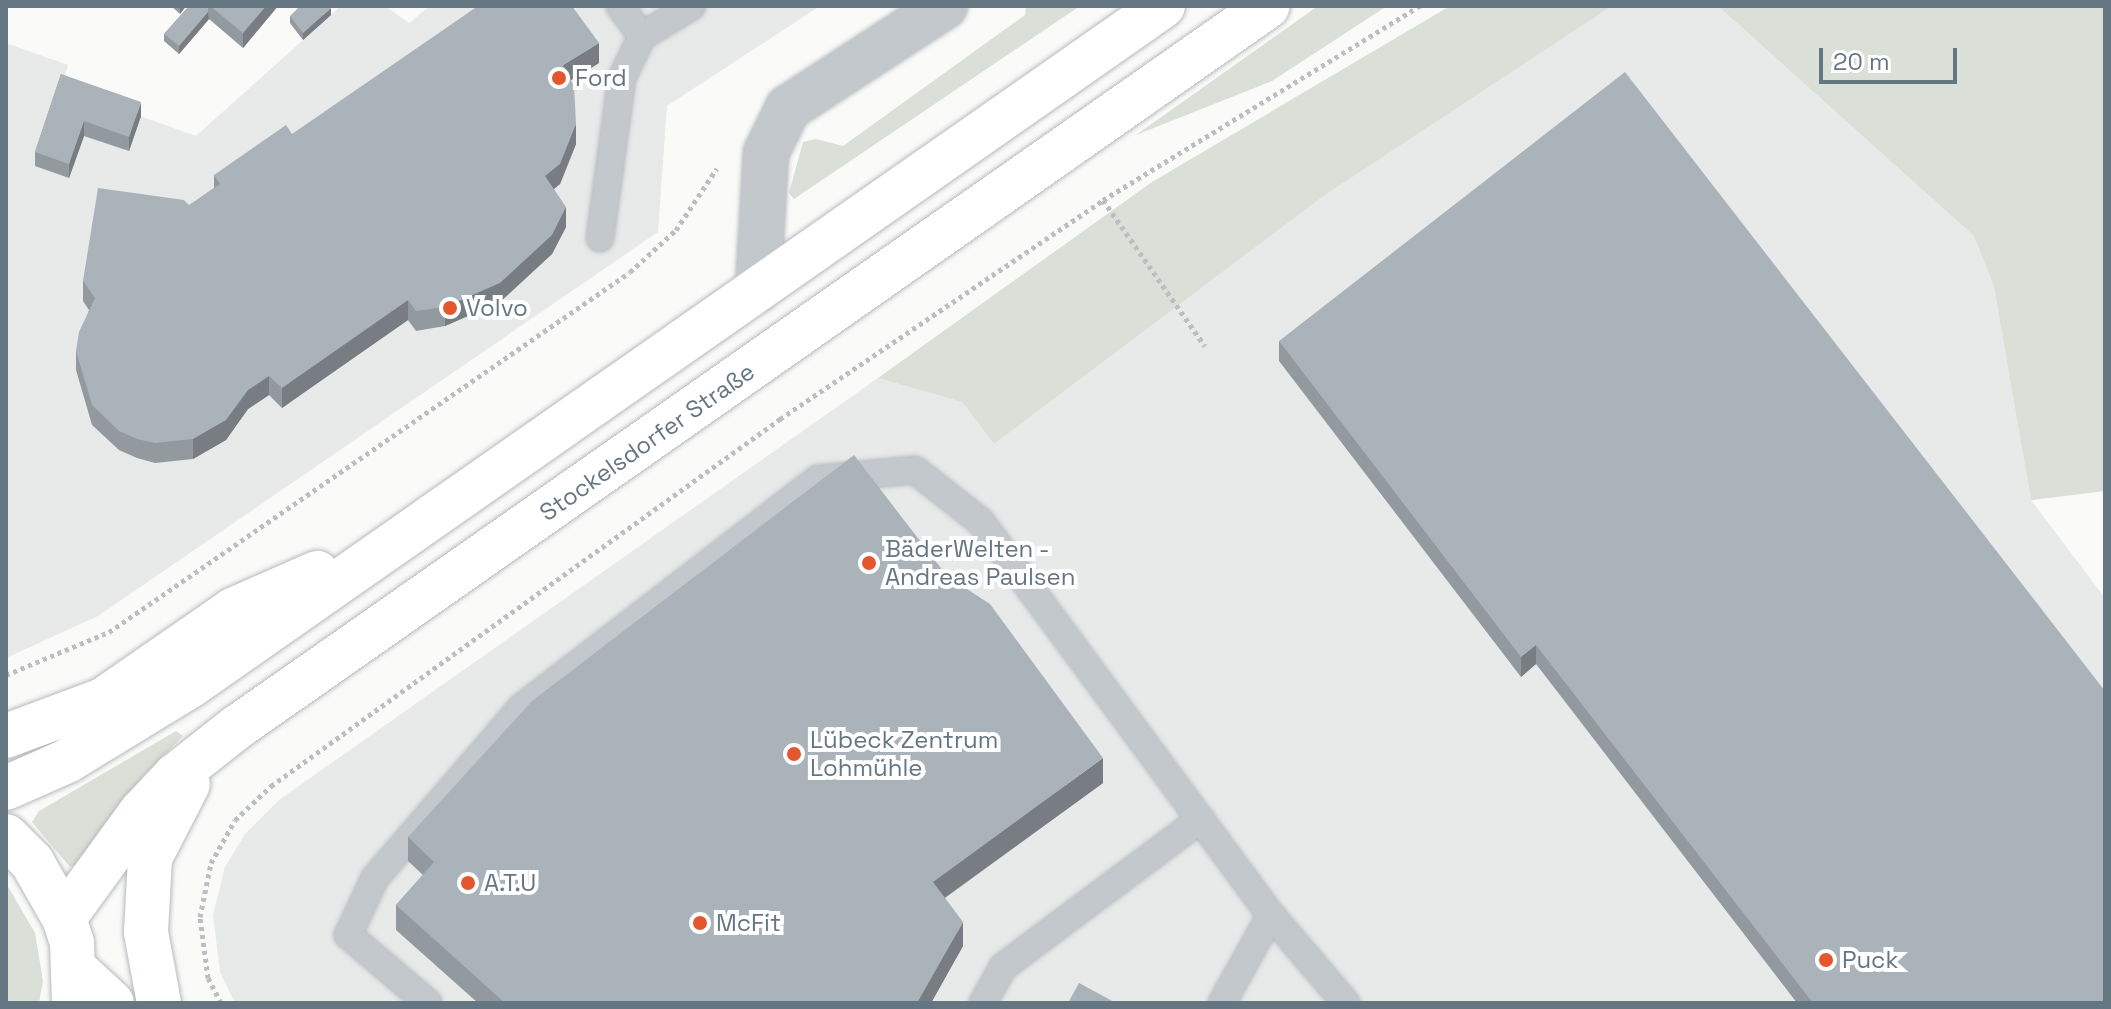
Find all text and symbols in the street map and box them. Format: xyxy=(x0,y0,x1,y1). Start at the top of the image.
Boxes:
scale bar xyxy=(1823,32,1961,82)
text: 20 m xyxy=(1833,46,1890,77)
place label: Ford xyxy=(575,64,627,92)
marker: Ford xyxy=(550,69,568,87)
place label: Volvo xyxy=(466,294,528,322)
marker: Volvo xyxy=(441,299,459,317)
street label: Stockelsdorfer Straße xyxy=(534,357,760,527)
place label: BäderWelten - Andreas Paulsen xyxy=(885,535,1075,591)
marker: BäderWelten - Andreas Paulsen xyxy=(860,554,878,572)
place label: Lübeck Zentrum Lohmühle xyxy=(810,726,998,782)
marker: Lübeck Zentrum Lohmühle xyxy=(785,745,803,763)
place label: A.T.U xyxy=(484,869,536,897)
marker: A.T.U xyxy=(459,874,477,892)
place label: McFit xyxy=(716,909,781,937)
marker: McFit xyxy=(691,914,709,932)
place label: Puck xyxy=(1842,946,1898,974)
marker: Puck xyxy=(1817,951,1835,969)

